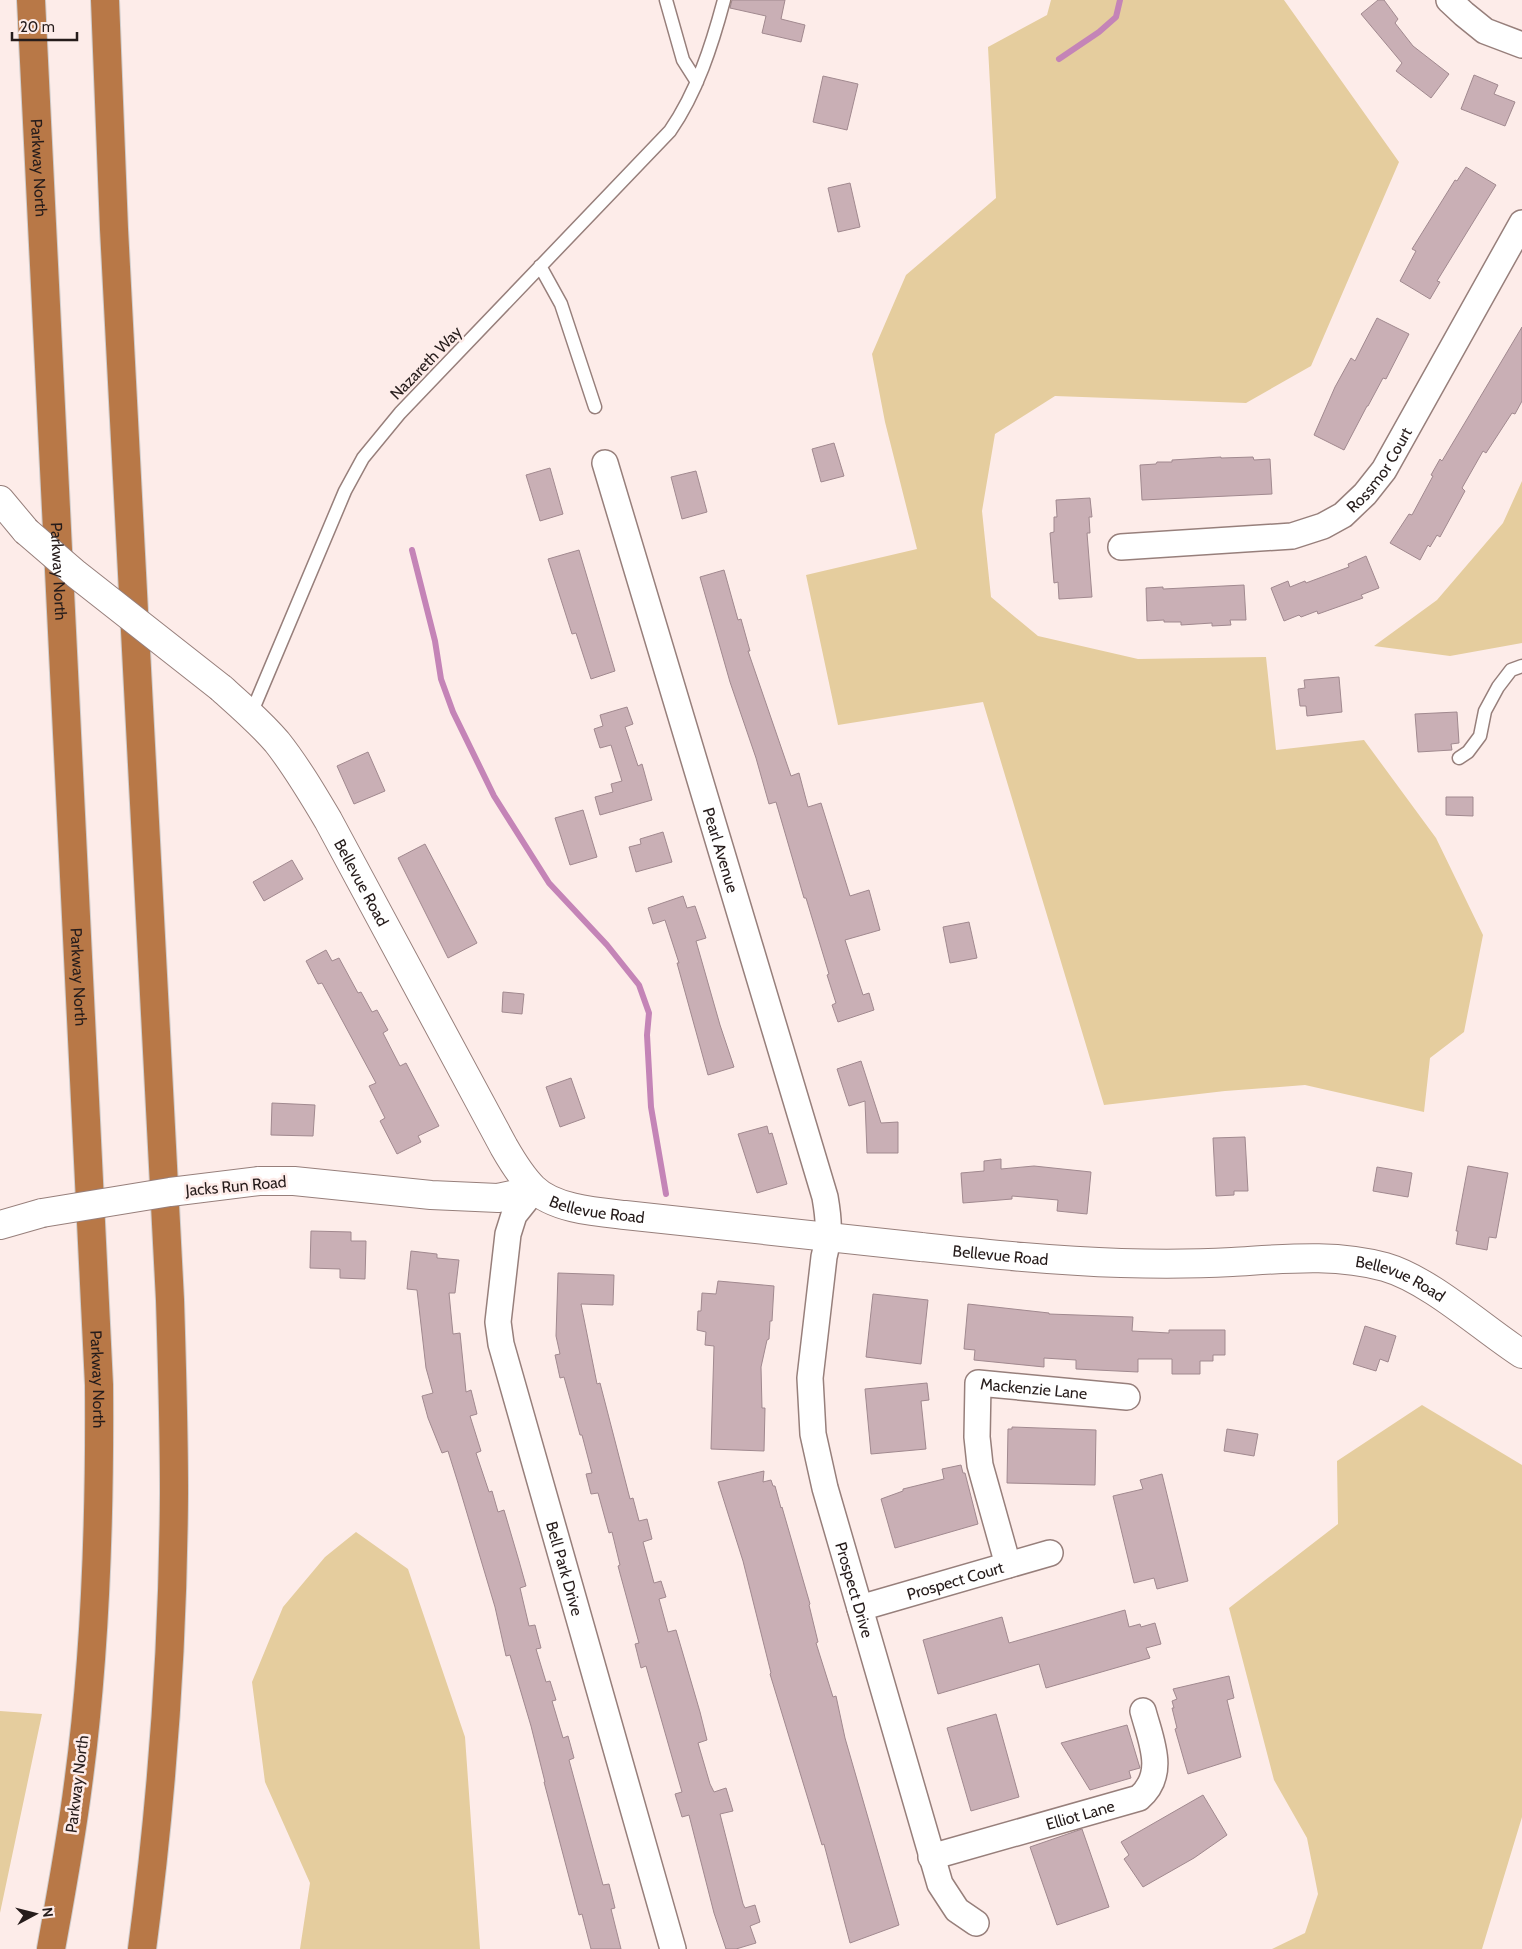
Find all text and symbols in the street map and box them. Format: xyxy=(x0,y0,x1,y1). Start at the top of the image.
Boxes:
scale bar xyxy=(12,10,78,42)
text: 20 m xyxy=(20,18,55,36)
street label: Parkway North xyxy=(27,118,51,217)
street label: Nazareth Way xyxy=(386,322,466,404)
street label: Rossmor Court xyxy=(1342,424,1416,516)
street label: Parkway North xyxy=(47,522,71,621)
street label: Pearl Avenue xyxy=(699,805,743,895)
street label: Bellevue Road xyxy=(330,836,393,929)
street label: Parkway North xyxy=(67,927,91,1026)
street label: Jacks Run Road xyxy=(184,1172,287,1200)
street label: Bellevue Road xyxy=(547,1191,646,1227)
street label: Bellevue Road xyxy=(952,1241,1049,1269)
street label: Bellevue Road xyxy=(1354,1252,1449,1305)
street label: Parkway North xyxy=(87,1330,109,1429)
street label: Mackenzie Lane xyxy=(979,1374,1088,1403)
street label: Bell Park Drive xyxy=(542,1519,587,1618)
street label: Prospect Drive xyxy=(832,1540,877,1640)
street label: Prospect Court xyxy=(904,1557,1006,1604)
street label: Parkway North xyxy=(62,1734,92,1834)
street label: Elliot Lane xyxy=(1044,1796,1117,1833)
north arrow xyxy=(10,1889,60,1939)
text: N xyxy=(38,1906,57,1918)

